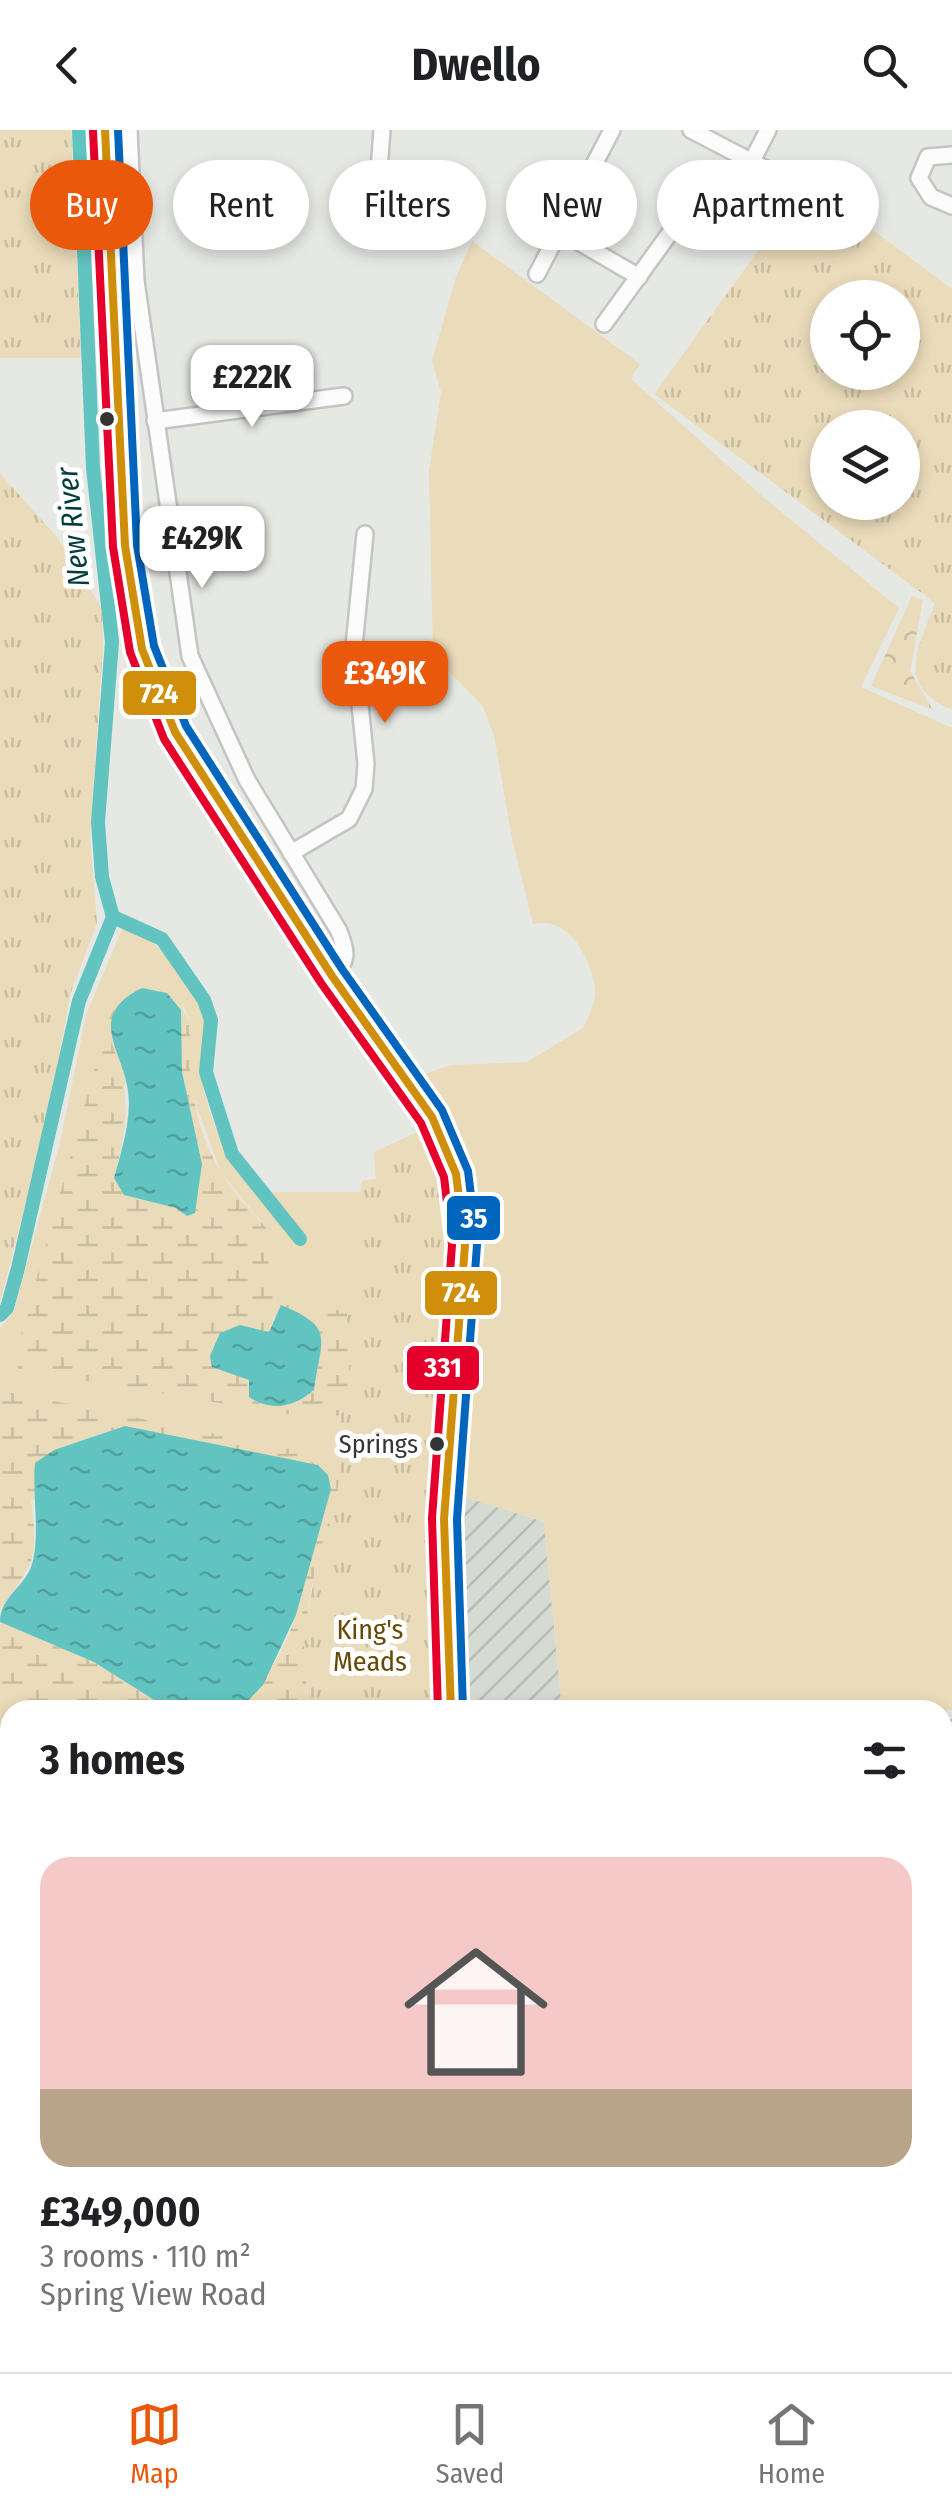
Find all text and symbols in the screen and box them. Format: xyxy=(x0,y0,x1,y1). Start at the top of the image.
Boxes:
icon: back xyxy=(40,38,95,93)
text: Dwello xyxy=(412,38,540,92)
icon: search xyxy=(857,38,912,93)
chip: Buy xyxy=(30,160,153,250)
chip: Rent xyxy=(173,160,309,250)
chip: Filters xyxy=(329,160,486,250)
chip: New xyxy=(506,160,637,250)
chip: Apartment xyxy=(657,160,879,250)
map controls xyxy=(810,280,920,520)
button: locate xyxy=(810,280,920,390)
pin: £222K xyxy=(182,345,322,430)
text: £222K xyxy=(213,358,291,396)
unlabelled marker xyxy=(97,409,117,429)
button: layers xyxy=(810,410,920,520)
water label: New River xyxy=(49,464,97,589)
pin: £429K xyxy=(132,506,272,591)
text: £429K xyxy=(162,519,242,557)
pin: £349K xyxy=(315,641,455,726)
text: £349K xyxy=(344,654,426,692)
line badge: 724 xyxy=(121,669,198,717)
text: 724 xyxy=(140,677,178,710)
line badge: 35 xyxy=(445,1194,502,1242)
text: 35 xyxy=(460,1202,488,1235)
line badge: 724 xyxy=(423,1269,499,1317)
text: 724 xyxy=(442,1276,480,1309)
line badge: 331 xyxy=(405,1344,481,1392)
text: 331 xyxy=(423,1351,462,1384)
place label: Springs xyxy=(339,1429,418,1460)
marker: Springs xyxy=(427,1434,447,1454)
park label: King's Meads xyxy=(333,1613,407,1678)
icon: filters xyxy=(857,1733,912,1788)
text: 3 homes xyxy=(40,1735,185,1785)
icon: home xyxy=(386,1922,566,2102)
text: £349,000 xyxy=(40,2187,201,2237)
text: 3 rooms · 110 m² xyxy=(40,2237,251,2275)
text: Spring View Road xyxy=(40,2275,267,2313)
tab: Map xyxy=(127,2397,182,2490)
tab: Saved xyxy=(436,2397,504,2490)
tab: Home xyxy=(758,2397,825,2490)

